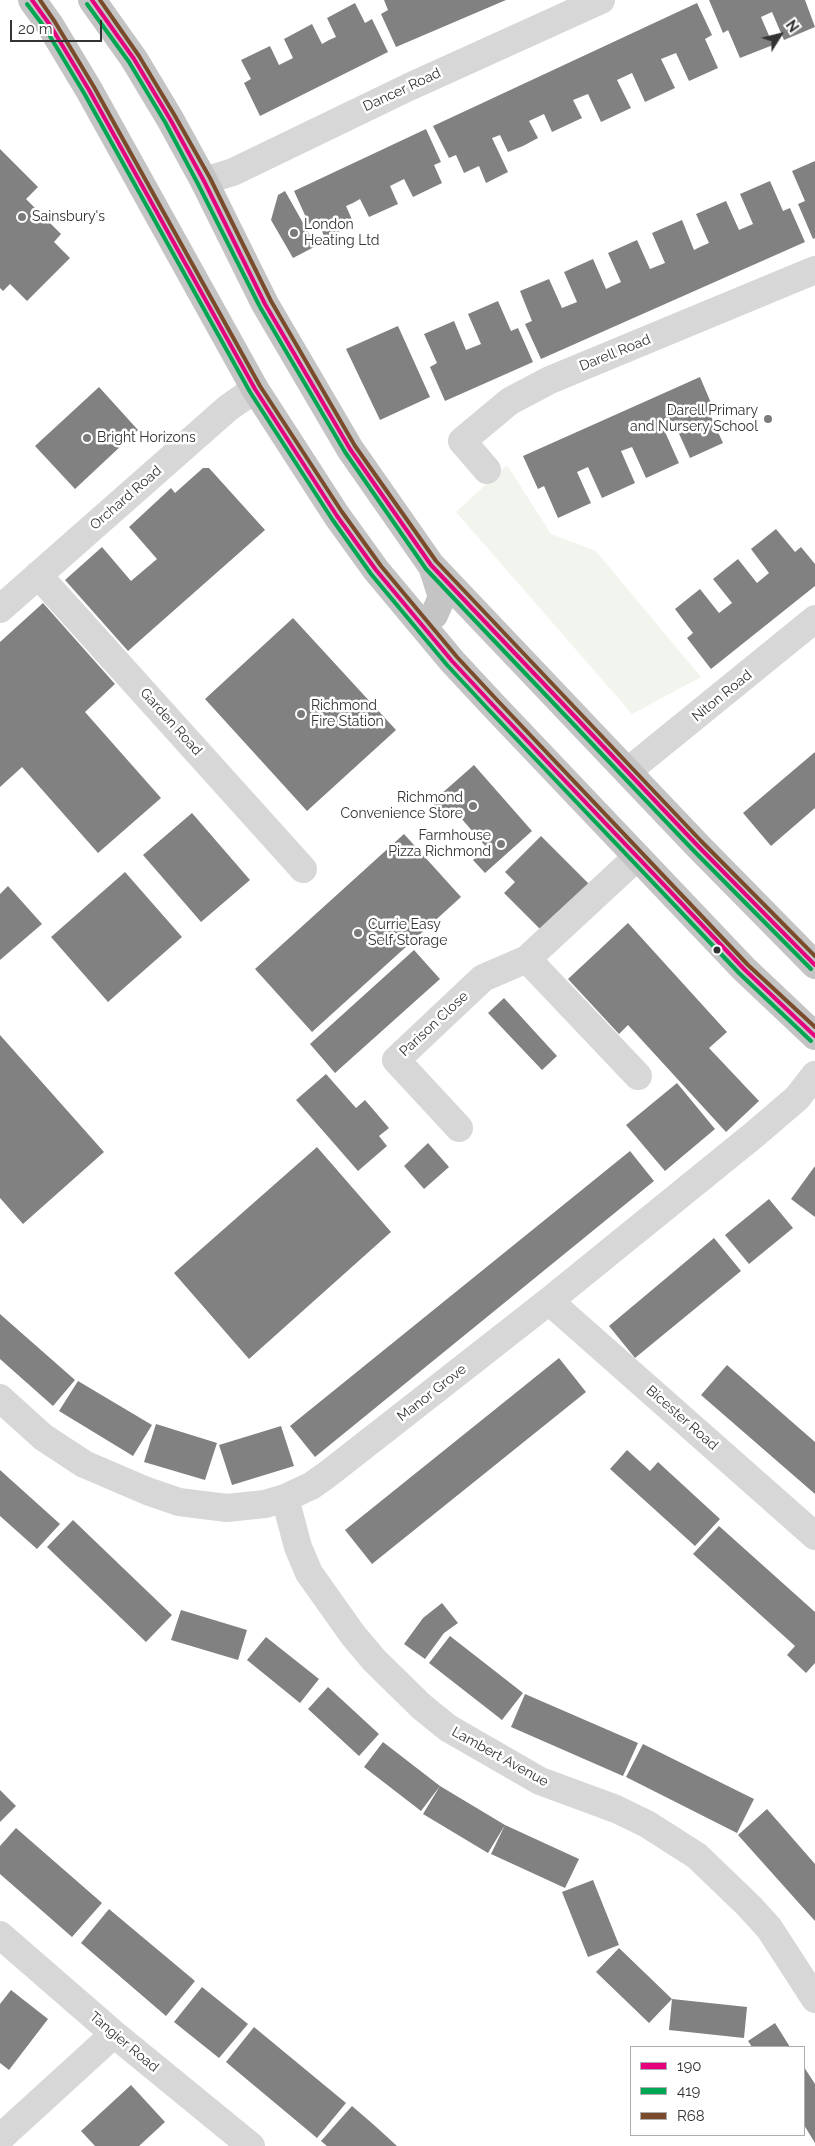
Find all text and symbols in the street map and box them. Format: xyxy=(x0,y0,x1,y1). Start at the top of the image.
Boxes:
scale bar xyxy=(12,10,105,42)
north arrow xyxy=(755,10,805,60)
text: N xyxy=(783,17,802,35)
text: 20 m xyxy=(18,20,53,38)
street label: Dancer Road xyxy=(361,65,443,115)
place label: Sainsbury's xyxy=(32,209,105,225)
marker: Sainsbury's xyxy=(16,211,28,223)
place label: London Heating Ltd xyxy=(304,217,379,250)
marker: London Heating Ltd xyxy=(288,227,300,239)
street label: Darell Road xyxy=(577,331,653,375)
place label: Darell Primary and Nursery School xyxy=(630,403,758,436)
marker: Darell Primary and Nursery School xyxy=(762,413,774,425)
place label: Bright Horizons xyxy=(97,430,196,446)
marker: Bright Horizons xyxy=(81,432,93,444)
street label: Orchard Road xyxy=(87,462,165,534)
street label: Niton Road xyxy=(689,667,755,725)
street label: Garden Road xyxy=(136,685,206,759)
place label: Richmond Fire Station xyxy=(311,698,384,730)
marker: Richmond Fire Station xyxy=(295,708,307,720)
place label: Richmond Convenience Store xyxy=(340,790,463,822)
marker: Richmond Convenience Store xyxy=(467,800,479,812)
place label: Farmhouse Pizza Richmond xyxy=(388,828,491,860)
marker: Farmhouse Pizza Richmond xyxy=(495,838,507,850)
place label: Currie Easy Self Storage xyxy=(368,917,447,950)
marker: Currie Easy Self Storage xyxy=(352,927,364,939)
unlabelled marker xyxy=(712,945,722,955)
street label: Parison Close xyxy=(396,988,472,1060)
street label: Manor Grove xyxy=(394,1361,470,1425)
street label: Bicester Road xyxy=(643,1382,721,1454)
street label: Lambert Avenue xyxy=(449,1724,551,1790)
street label: Tangier Road xyxy=(86,2008,162,2076)
legend xyxy=(630,2046,805,2136)
text: 190 xyxy=(677,2057,701,2075)
text: 419 xyxy=(677,2082,700,2100)
text: R68 xyxy=(677,2107,705,2125)

